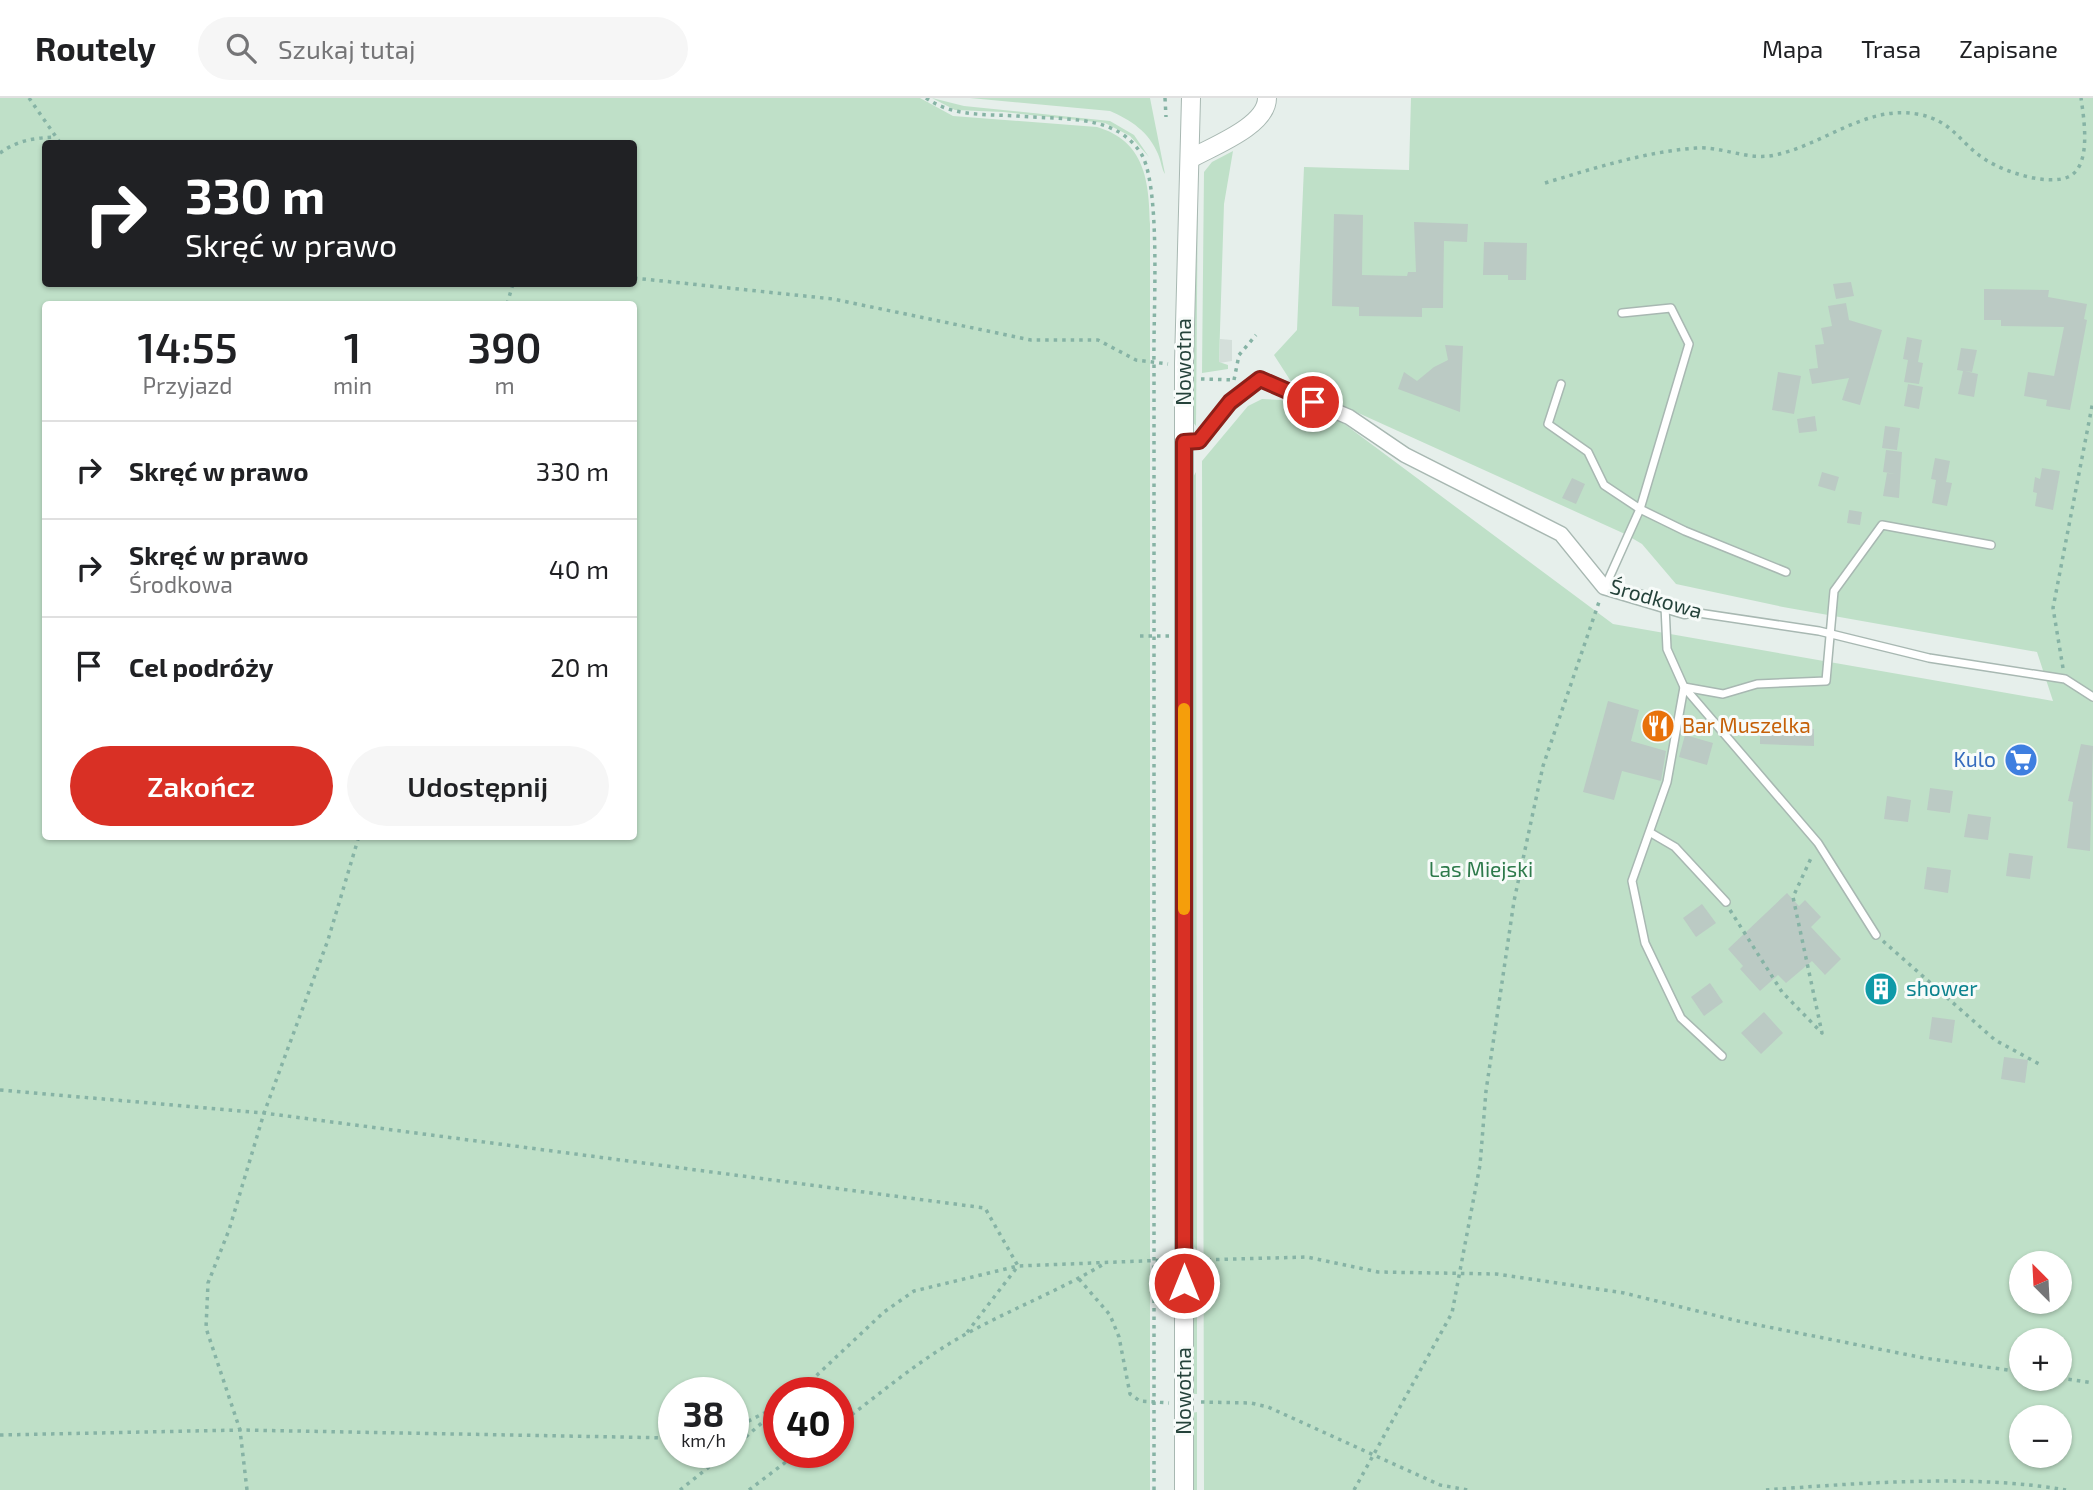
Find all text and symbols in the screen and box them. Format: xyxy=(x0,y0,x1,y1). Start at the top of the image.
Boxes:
search box xyxy=(198,17,688,80)
text: Routely xyxy=(35,28,156,68)
icon: search xyxy=(222,29,260,67)
text: Szukaj tutaj xyxy=(278,33,415,64)
text: Mapa xyxy=(1762,34,1823,63)
text: Trasa xyxy=(1861,34,1921,63)
text: Zapisane xyxy=(1959,34,2058,63)
text: 330 m xyxy=(185,165,325,224)
icon: right xyxy=(70,168,161,259)
text: Skręć w prawo xyxy=(185,225,397,263)
street label: Nowotna xyxy=(1170,318,1195,406)
text: 14:55 xyxy=(137,321,238,371)
text: 1 xyxy=(344,321,361,371)
text: 390 xyxy=(468,321,542,371)
text: Przyjazd xyxy=(142,371,232,399)
text: min xyxy=(333,371,372,399)
text: m xyxy=(494,371,515,399)
pin xyxy=(1283,372,1343,432)
icon: arrive xyxy=(1294,383,1332,421)
icon: right xyxy=(70,451,108,489)
text: Skręć w prawo xyxy=(129,455,309,486)
text: 330 m xyxy=(536,455,609,486)
text: Skręć w prawo xyxy=(129,539,309,570)
icon: right xyxy=(70,549,108,587)
text: 40 m xyxy=(549,553,609,584)
text: Środkowa xyxy=(129,570,233,598)
street label: Środkowa xyxy=(1607,572,1705,623)
icon: arrive xyxy=(70,647,108,685)
text: Cel podróży xyxy=(129,651,274,682)
text: 20 m xyxy=(550,651,609,682)
restaurant icon: Bar Muszelka xyxy=(1639,707,1677,745)
place label: Bar Muszelka xyxy=(1682,712,1811,737)
supermarket icon: Kulo xyxy=(2002,741,2040,779)
button: Zakończ xyxy=(70,746,333,826)
button: Udostępnij xyxy=(347,746,609,826)
place label: Kulo xyxy=(1954,746,1996,771)
park label: Las Miejski xyxy=(1429,856,1533,882)
building icon: shower xyxy=(1862,970,1900,1008)
place label: shower xyxy=(1906,975,1978,1000)
position arrow xyxy=(1147,1246,1221,1320)
north arrow xyxy=(2009,1251,2072,1314)
map controls xyxy=(2009,1251,2072,1468)
button: + xyxy=(2009,1328,2072,1391)
street label: Nowotna xyxy=(1170,1347,1195,1435)
speed limit sign: 40 xyxy=(763,1377,854,1468)
text: 38 xyxy=(683,1392,724,1434)
button: − xyxy=(2009,1405,2072,1468)
text: km/h xyxy=(681,1429,726,1451)

